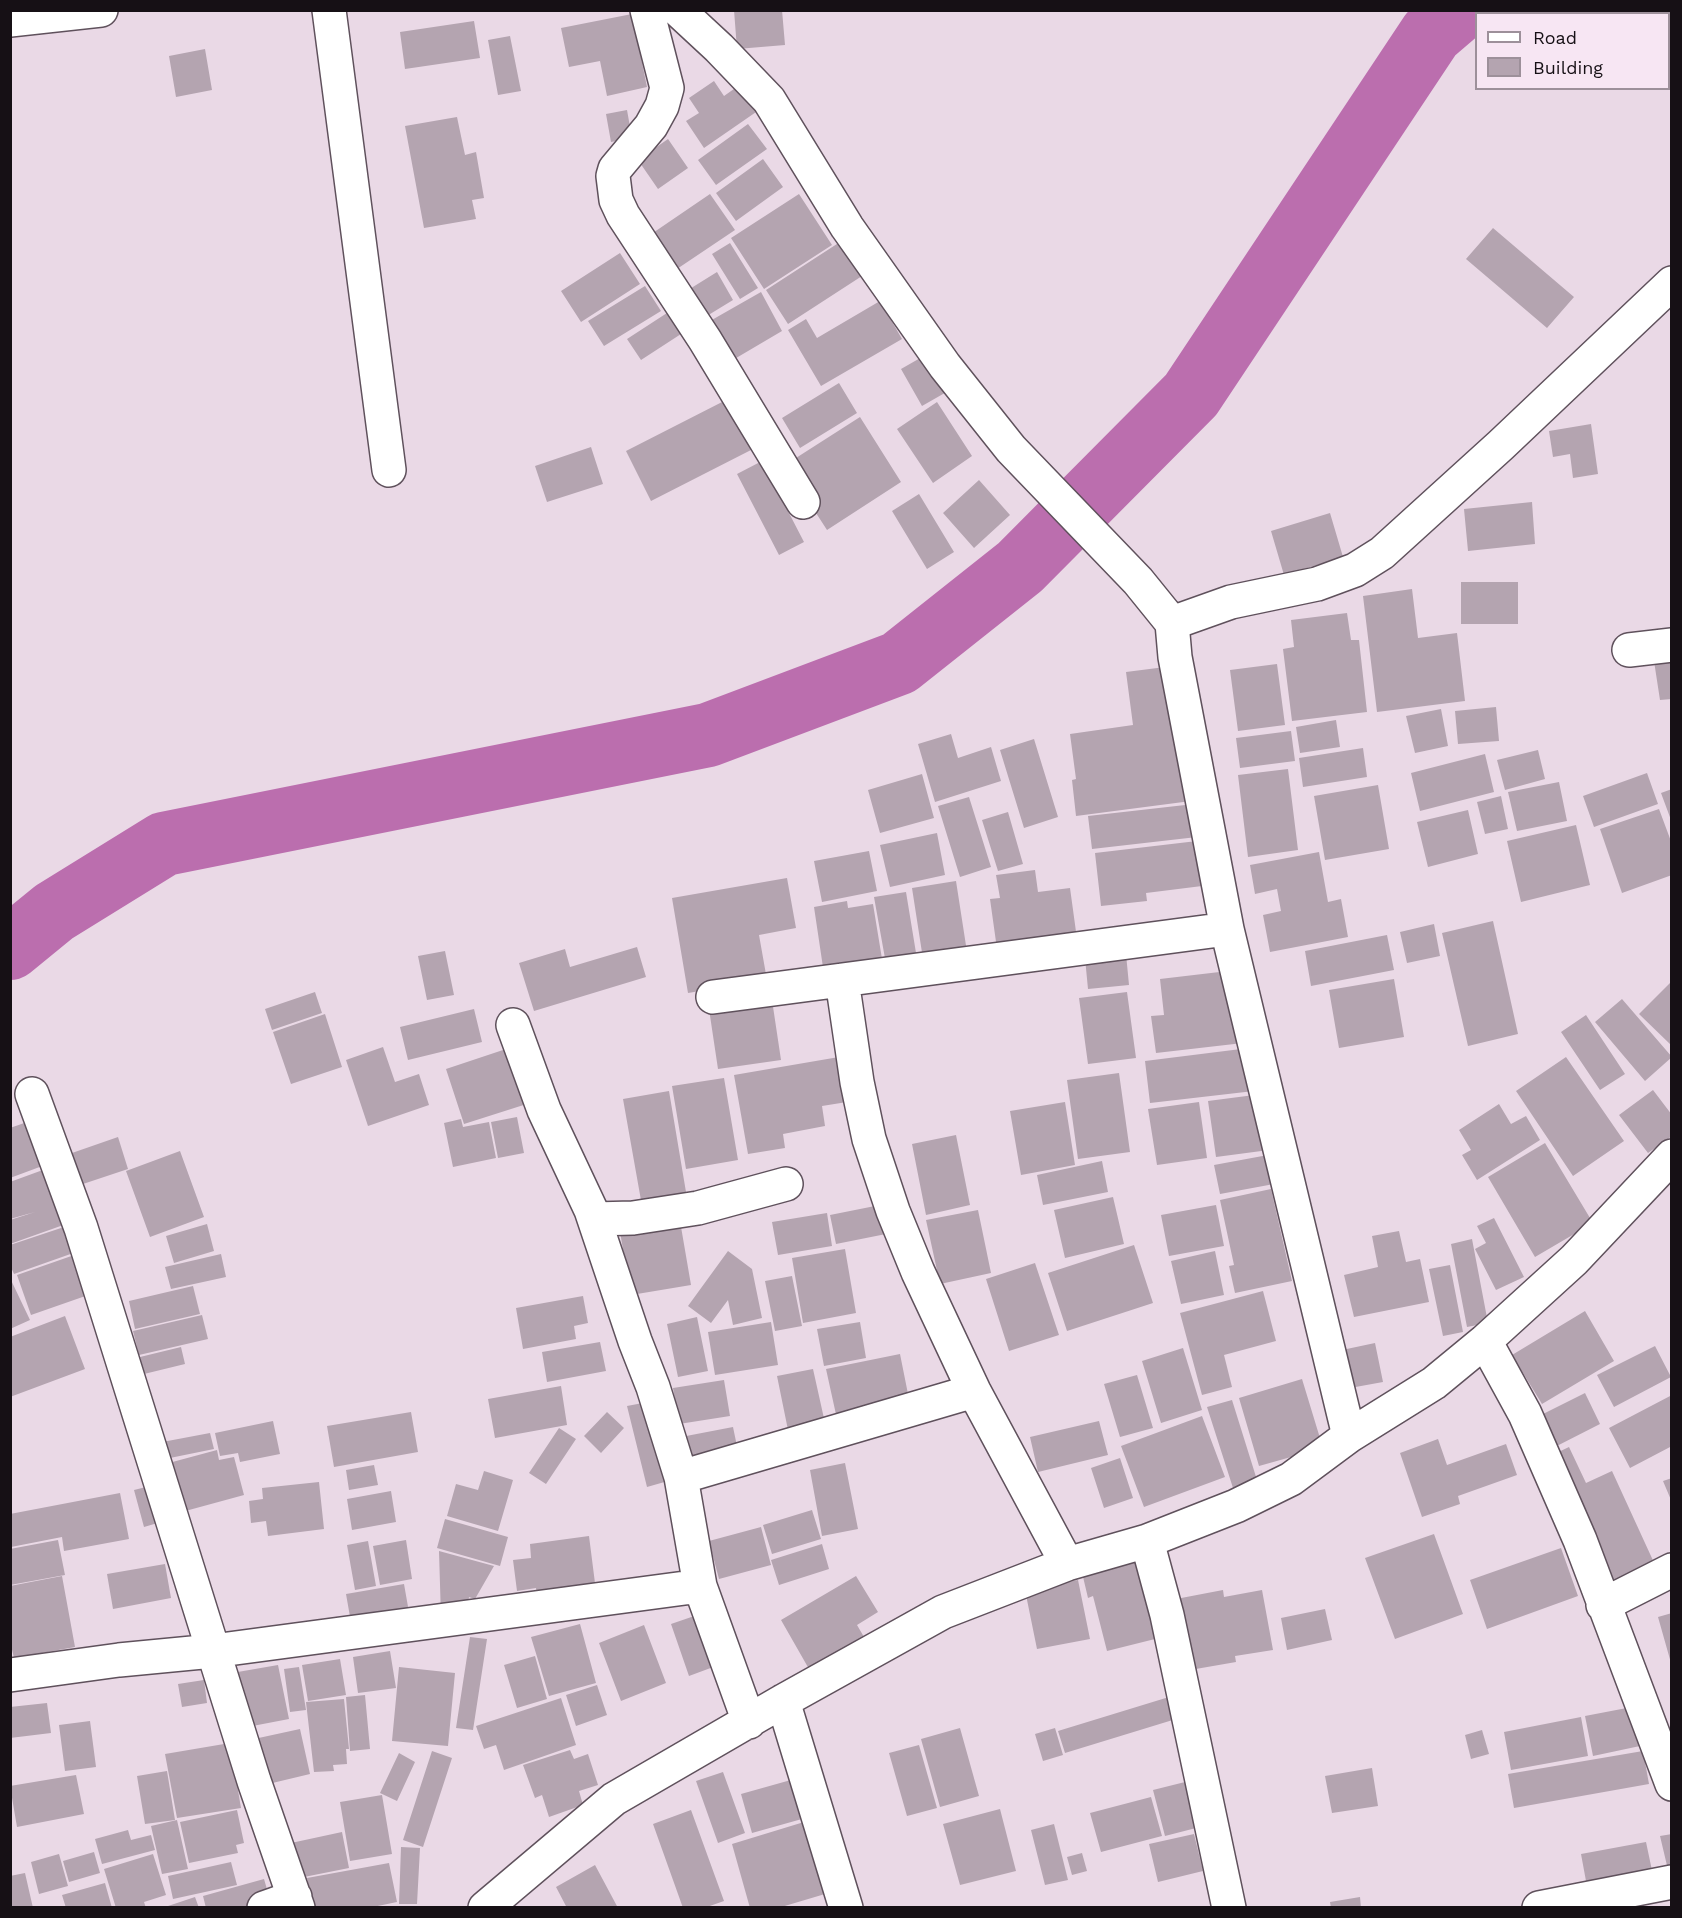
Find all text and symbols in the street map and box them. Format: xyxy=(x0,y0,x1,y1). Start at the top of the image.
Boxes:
legend xyxy=(1475,12,1670,90)
text: Road xyxy=(1533,27,1577,48)
text: Building xyxy=(1533,57,1603,78)

